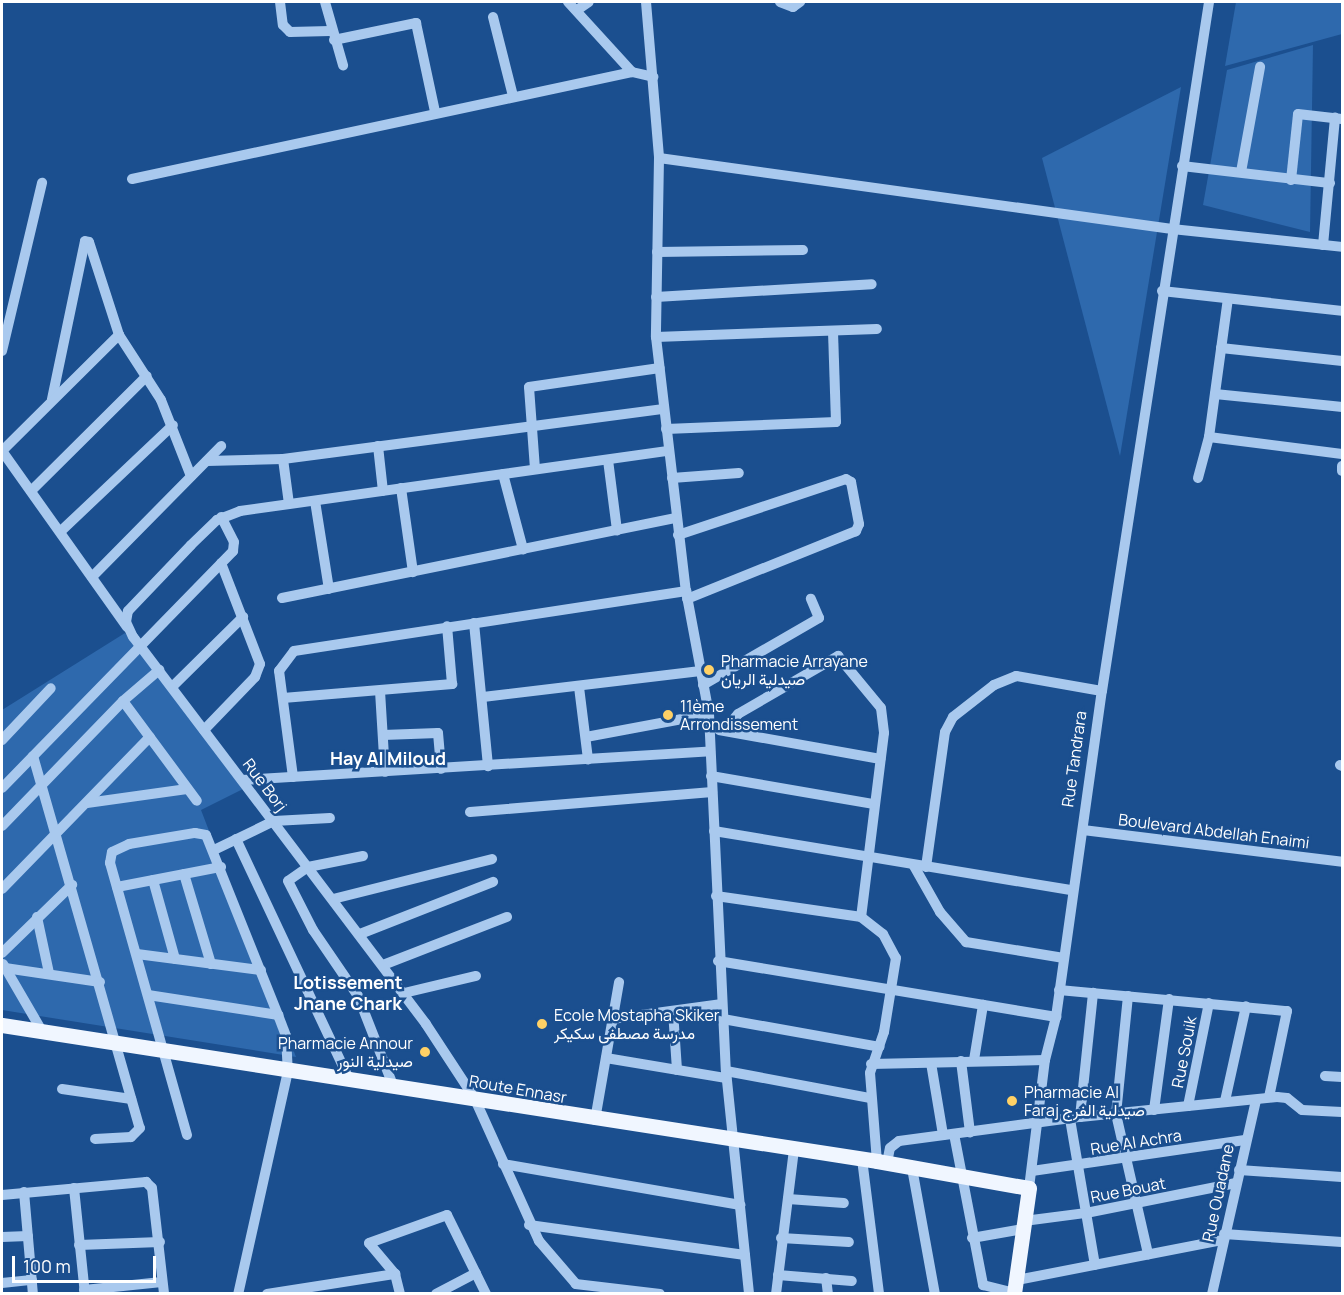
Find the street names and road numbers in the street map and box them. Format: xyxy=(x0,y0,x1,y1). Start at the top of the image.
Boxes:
street label: Rue Tandrara xyxy=(1058,710,1090,808)
street label: Rue Borj xyxy=(239,755,291,815)
street label: Boulevard Abdellah Enaimi xyxy=(1117,810,1311,852)
street label: Rue Souik xyxy=(1168,1015,1200,1089)
street label: Route Ennasr xyxy=(468,1071,568,1107)
street label: Rue Al Achra xyxy=(1089,1125,1183,1159)
street label: Rue Ouadane xyxy=(1198,1142,1238,1244)
street label: Rue Bouat xyxy=(1089,1173,1167,1207)

